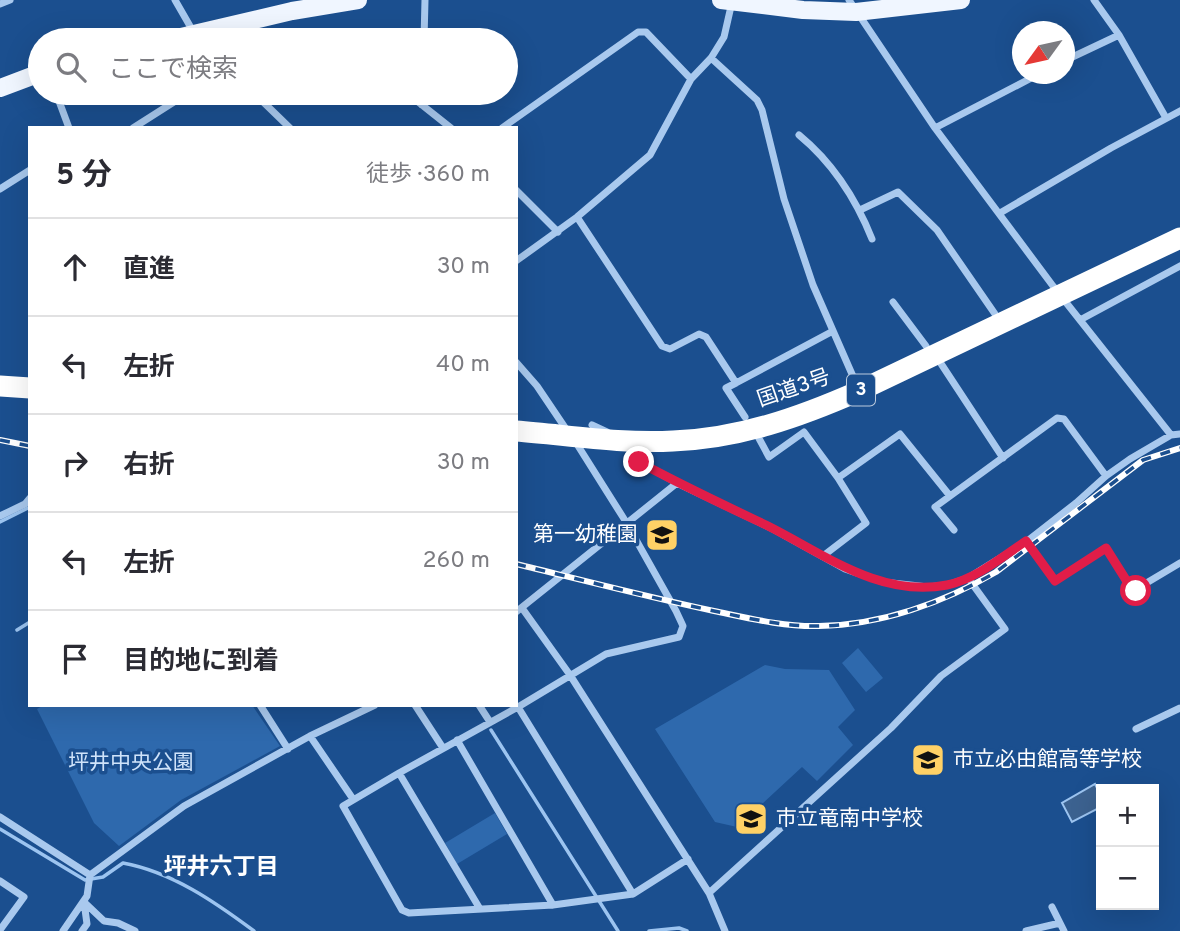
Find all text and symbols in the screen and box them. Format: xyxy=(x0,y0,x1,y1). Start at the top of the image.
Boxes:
north arrow xyxy=(1012,21,1075,84)
search box xyxy=(28,28,518,105)
icon: search xyxy=(52,48,90,86)
text: ここで検索 xyxy=(108,54,238,87)
text: 5 分 xyxy=(56,158,112,195)
text: 徒歩 · 360 m xyxy=(366,161,490,190)
icon: ahead xyxy=(56,248,94,286)
text: 30 m xyxy=(437,253,490,282)
text: 直進 xyxy=(123,254,175,287)
icon: left xyxy=(56,346,94,384)
text: 40 m xyxy=(436,351,490,380)
text: 左折 xyxy=(123,352,175,385)
street label: 国道3号 xyxy=(754,364,834,414)
road number: 3 xyxy=(847,374,875,406)
icon: right xyxy=(56,444,94,482)
route end xyxy=(623,446,654,477)
text: 30 m xyxy=(437,449,490,478)
text: 右折 xyxy=(123,450,175,483)
school or university icon: 第一幼稚園 xyxy=(643,516,681,554)
place label: 第一幼稚園 xyxy=(533,522,638,549)
icon: left xyxy=(56,542,94,580)
text: 260 m xyxy=(423,547,490,576)
text: 左折 xyxy=(123,548,175,581)
route start xyxy=(1120,575,1151,606)
icon: arrive xyxy=(56,640,94,678)
text: 目的地に到着 xyxy=(123,646,279,679)
school or university icon: 市立必由館高等学校 xyxy=(909,741,947,779)
place label: 市立必由館高等学校 xyxy=(953,747,1142,774)
park label: 坪井中央公園 xyxy=(68,750,194,777)
map controls xyxy=(1096,784,1159,910)
button: + xyxy=(1096,784,1159,847)
school or university icon: 市立竜南中学校 xyxy=(732,800,770,838)
place label: 市立竜南中学校 xyxy=(776,806,923,833)
button: − xyxy=(1096,847,1159,910)
district label: 坪井六丁目 xyxy=(164,854,279,883)

